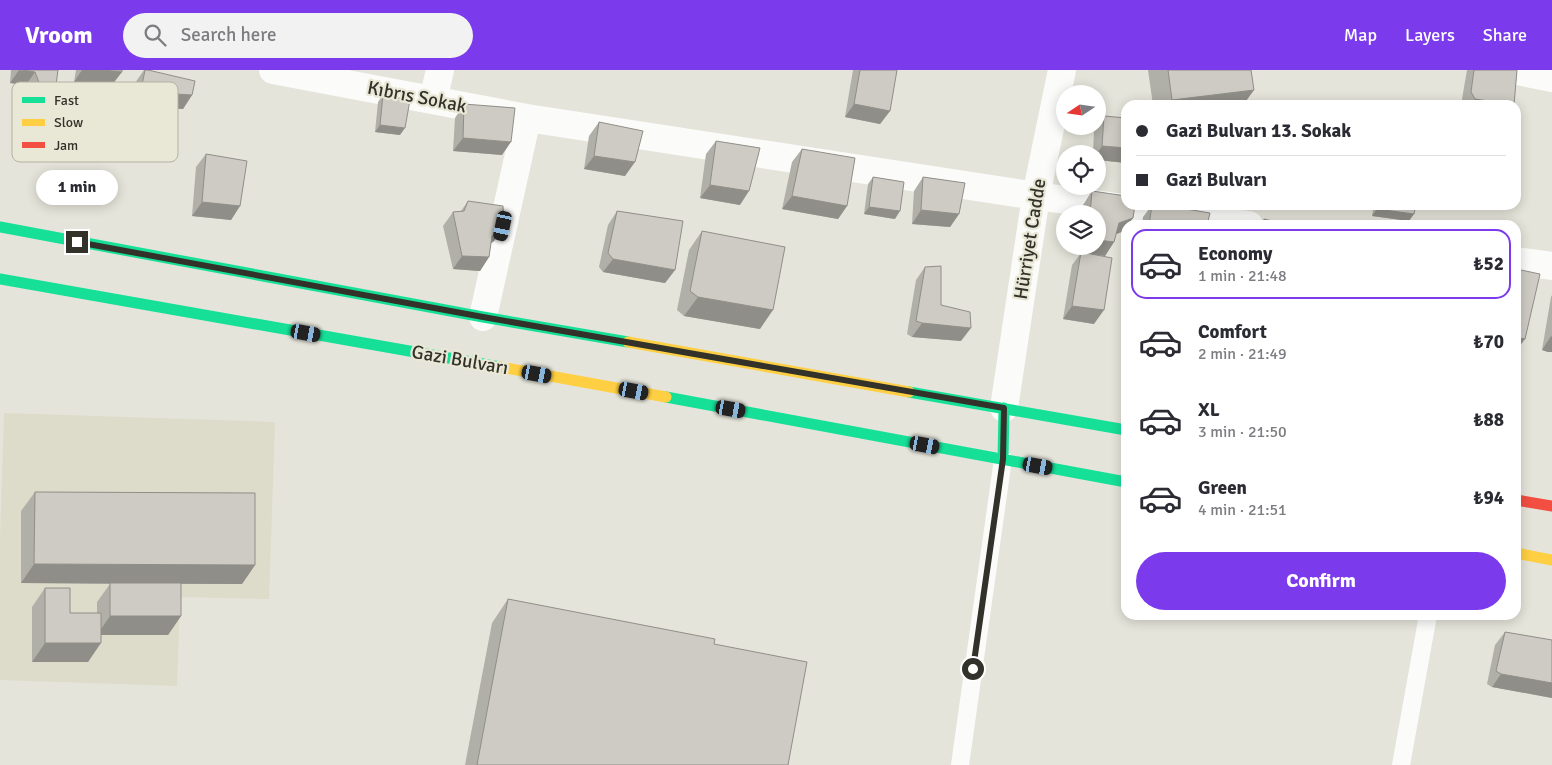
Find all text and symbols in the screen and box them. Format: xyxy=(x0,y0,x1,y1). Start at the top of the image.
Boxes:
search box xyxy=(123,13,473,58)
text: Vroom xyxy=(25,20,93,50)
icon: search xyxy=(141,21,169,49)
text: Search here xyxy=(181,23,276,47)
text: Map xyxy=(1344,24,1377,46)
text: Layers xyxy=(1405,24,1455,46)
text: Share xyxy=(1483,24,1527,46)
street label: Kıbrıs Sokak xyxy=(365,76,469,118)
legend xyxy=(12,82,178,162)
north arrow xyxy=(1056,85,1106,135)
map controls xyxy=(1056,85,1106,255)
text: Fast xyxy=(54,92,79,109)
text: Slow xyxy=(54,114,83,131)
text: Gazi Bulvarı 13. Sokak xyxy=(1166,119,1351,143)
text: Jam xyxy=(54,137,78,154)
button: locate xyxy=(1056,145,1106,195)
text: Gazi Bulvarı xyxy=(1166,168,1267,192)
callout: 1 min xyxy=(36,170,118,204)
text: 1 min xyxy=(58,177,96,197)
street label: Hürriyet Cadde xyxy=(1009,177,1051,301)
button: layers xyxy=(1056,205,1106,255)
car xyxy=(492,210,513,242)
route end xyxy=(66,231,88,253)
icon: car xyxy=(1138,242,1183,287)
text: Economy xyxy=(1198,242,1272,266)
text: ₺52 xyxy=(1473,252,1504,276)
text: 1 min · 21:48 xyxy=(1198,266,1287,286)
icon: car xyxy=(1138,320,1183,365)
text: Comfort xyxy=(1198,320,1267,344)
car xyxy=(289,323,322,343)
text: ₺70 xyxy=(1473,330,1504,354)
street label: Gazi Bulvarı xyxy=(410,340,510,380)
text: 2 min · 21:49 xyxy=(1198,344,1287,364)
car xyxy=(520,364,553,384)
car xyxy=(617,381,650,401)
icon: car xyxy=(1138,398,1183,443)
text: XL xyxy=(1198,398,1220,422)
car xyxy=(714,399,747,419)
text: ₺88 xyxy=(1473,408,1504,432)
text: 3 min · 21:50 xyxy=(1198,422,1287,442)
car xyxy=(908,435,941,455)
car xyxy=(1021,456,1054,476)
icon: car xyxy=(1138,476,1183,521)
text: Green xyxy=(1198,476,1247,500)
text: ₺94 xyxy=(1473,486,1504,510)
text: 4 min · 21:51 xyxy=(1198,500,1287,520)
button: Confirm xyxy=(1136,552,1506,610)
route start xyxy=(962,658,984,680)

